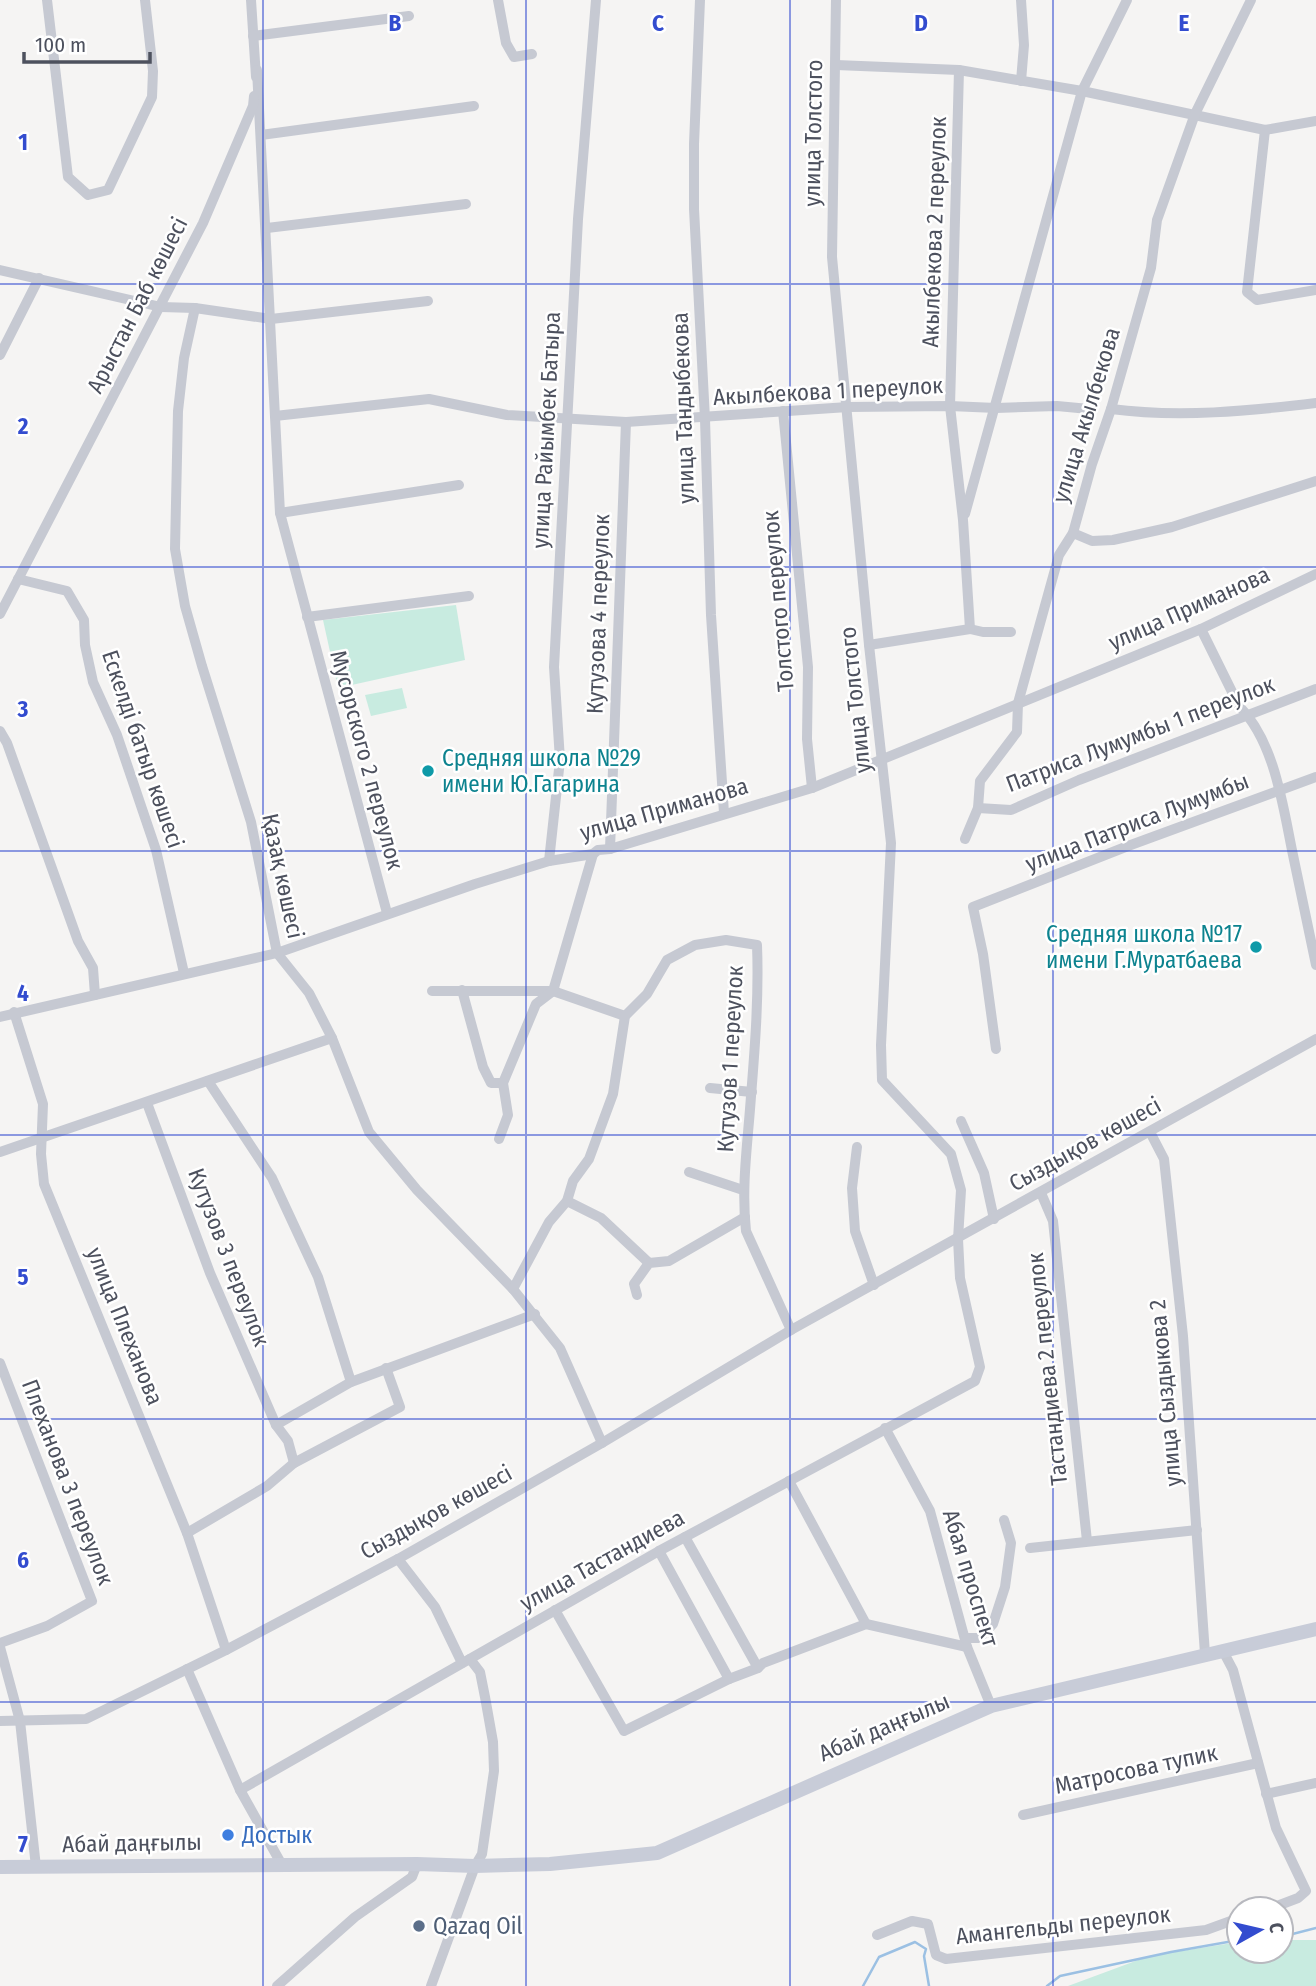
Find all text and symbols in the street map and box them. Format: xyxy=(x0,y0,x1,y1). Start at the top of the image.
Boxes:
text: B xyxy=(389,9,402,37)
text: C xyxy=(652,9,664,37)
text: D xyxy=(914,9,928,37)
text: E xyxy=(1179,9,1190,37)
scale bar xyxy=(24,21,150,65)
text: 100 m xyxy=(35,32,86,58)
street label: улица Толстого xyxy=(798,59,828,207)
street label: Акылбекова 2 переулок xyxy=(916,116,952,348)
text: 1 xyxy=(18,128,28,156)
street label: Арыстан Баб көшесі xyxy=(81,212,193,398)
street label: улица Райымбек Батыра xyxy=(526,311,566,549)
street label: улица Тандыбекова xyxy=(666,312,700,504)
street label: улица Акылбекова xyxy=(1046,324,1126,506)
street label: Акылбекова 1 переулок xyxy=(712,371,944,411)
text: 2 xyxy=(17,412,29,440)
street label: Толстого переулок xyxy=(756,509,800,693)
street label: Кутузова 4 переулок xyxy=(581,513,615,715)
street label: улица Приманова xyxy=(1104,560,1274,656)
street label: улица Толстого xyxy=(833,625,877,775)
street label: Ескелді батыр көшесі xyxy=(96,646,190,852)
street label: Мусорского 2 переулок xyxy=(324,647,410,873)
street label: Патриса Лумумбы 1 переулок xyxy=(1002,670,1278,798)
text: 3 xyxy=(17,695,29,723)
place label: Средняя школа №29 имени Ю.Гагарина xyxy=(442,744,641,798)
marker: Средняя школа №29 имени Ю.Гагарина xyxy=(420,763,436,779)
street label: улица Патриса Лумумбы xyxy=(1021,766,1253,878)
street label: улица Приманова xyxy=(577,772,751,846)
street label: Қазақ көшесі xyxy=(256,811,310,941)
place label: Средняя школа №17 имени Г.Муратбаева xyxy=(1046,920,1242,974)
marker: Средняя школа №17 имени Г.Муратбаева xyxy=(1248,939,1264,955)
street label: Кутузов 1 переулок xyxy=(711,965,749,1153)
text: 4 xyxy=(17,979,29,1007)
street label: Сыздықов көшесі xyxy=(1004,1091,1166,1197)
street label: Кутузов 3 переулок xyxy=(182,1164,276,1350)
street label: улица Плеханова xyxy=(81,1243,169,1409)
street label: Тастандиева 2 переулок xyxy=(1021,1251,1073,1486)
text: 5 xyxy=(17,1263,29,1291)
street label: улица Сыздыкова 2 xyxy=(1143,1298,1187,1488)
street label: Плеханова 3 переулок xyxy=(16,1375,120,1589)
street label: Сыздықов көшесі xyxy=(355,1459,517,1565)
street label: улица Тастандиева xyxy=(515,1503,689,1617)
street label: Абая проспект xyxy=(937,1506,1005,1651)
text: 6 xyxy=(17,1546,29,1574)
street label: Абай даңғылы xyxy=(814,1687,954,1767)
street label: Матросова тупик xyxy=(1052,1738,1220,1800)
place label: Достык xyxy=(241,1821,312,1849)
marker: Достык xyxy=(220,1827,236,1843)
street label: Абай даңғылы xyxy=(62,1828,202,1858)
text: 7 xyxy=(18,1830,28,1858)
north arrow xyxy=(1225,1895,1295,1965)
street label: Амангельды переулок xyxy=(954,1900,1172,1950)
place label: Qazaq Oil xyxy=(433,1912,523,1940)
marker: Qazaq Oil xyxy=(411,1918,427,1934)
text: С xyxy=(1264,1921,1288,1934)

